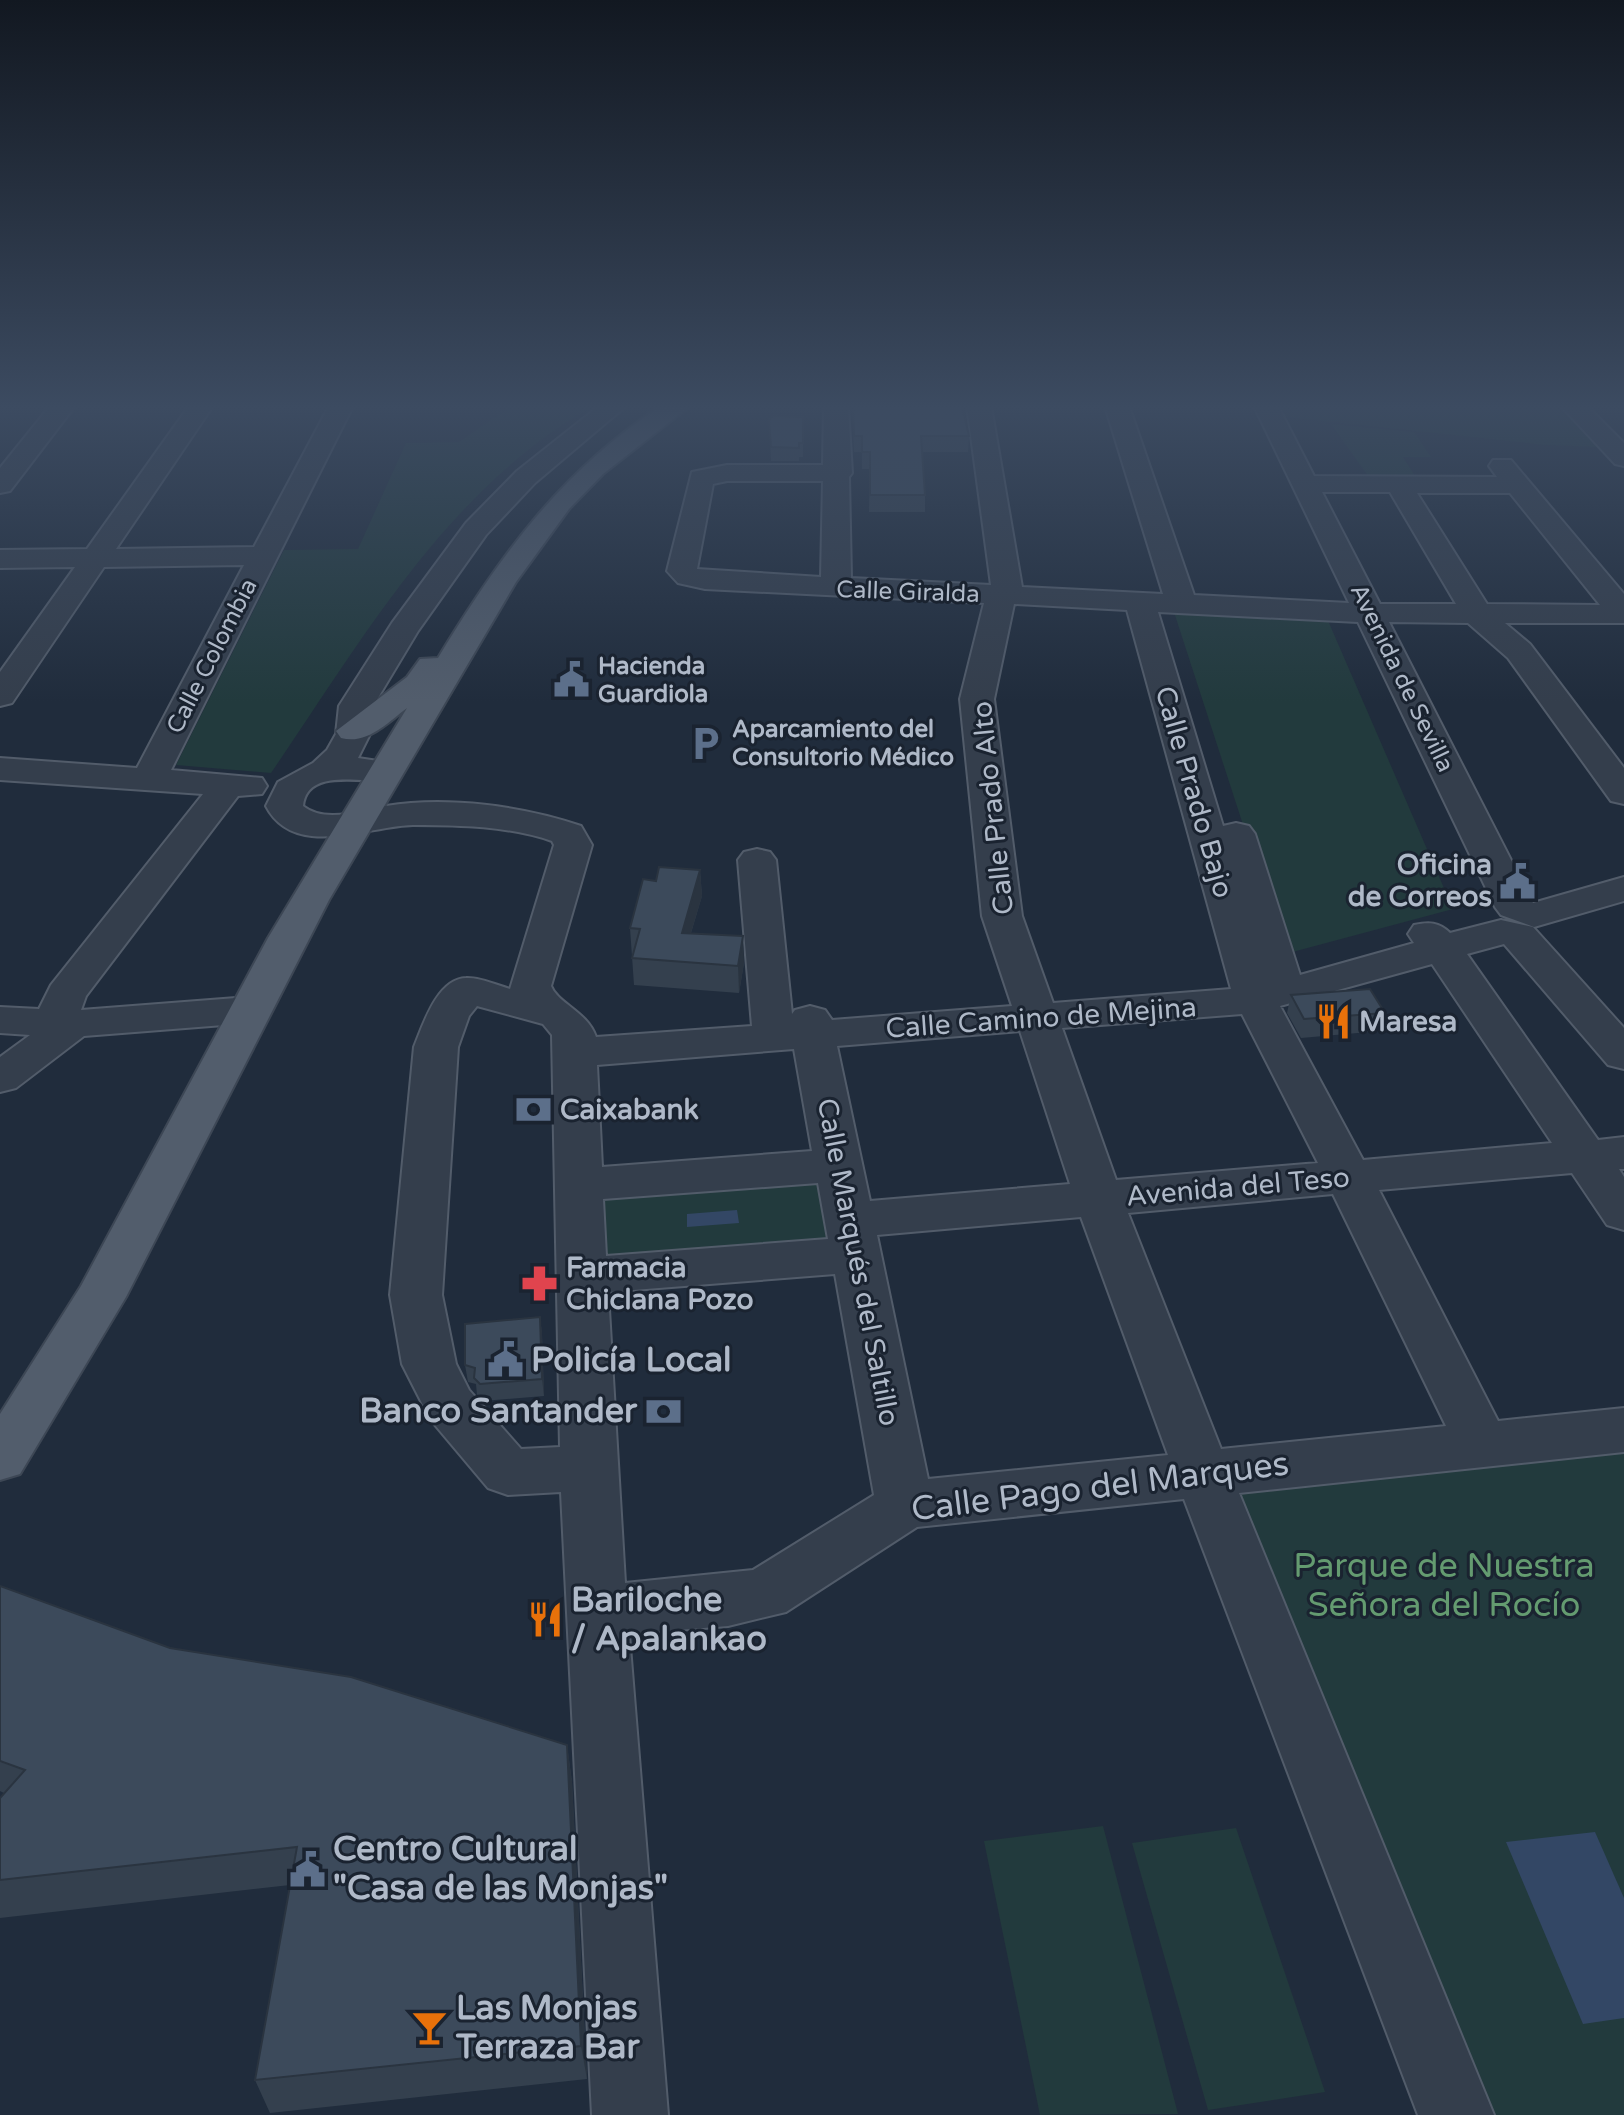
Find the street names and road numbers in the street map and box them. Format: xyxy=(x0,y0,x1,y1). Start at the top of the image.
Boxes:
street label: Calle Colombia xyxy=(160,574,264,738)
street label: Calle Giralda xyxy=(836,575,980,609)
street label: Avenida de Sevilla xyxy=(1344,579,1460,777)
street label: Calle Prado Bajo xyxy=(1148,682,1240,902)
street label: Calle Prado Alto xyxy=(965,700,1021,916)
street label: Calle Camino de Mejina xyxy=(884,990,1198,1046)
street label: Calle Marqués del Saltillo xyxy=(810,1095,906,1429)
street label: Avenida del Teso xyxy=(1125,1160,1351,1214)
street label: Calle Pago del Marques xyxy=(909,1443,1291,1531)

